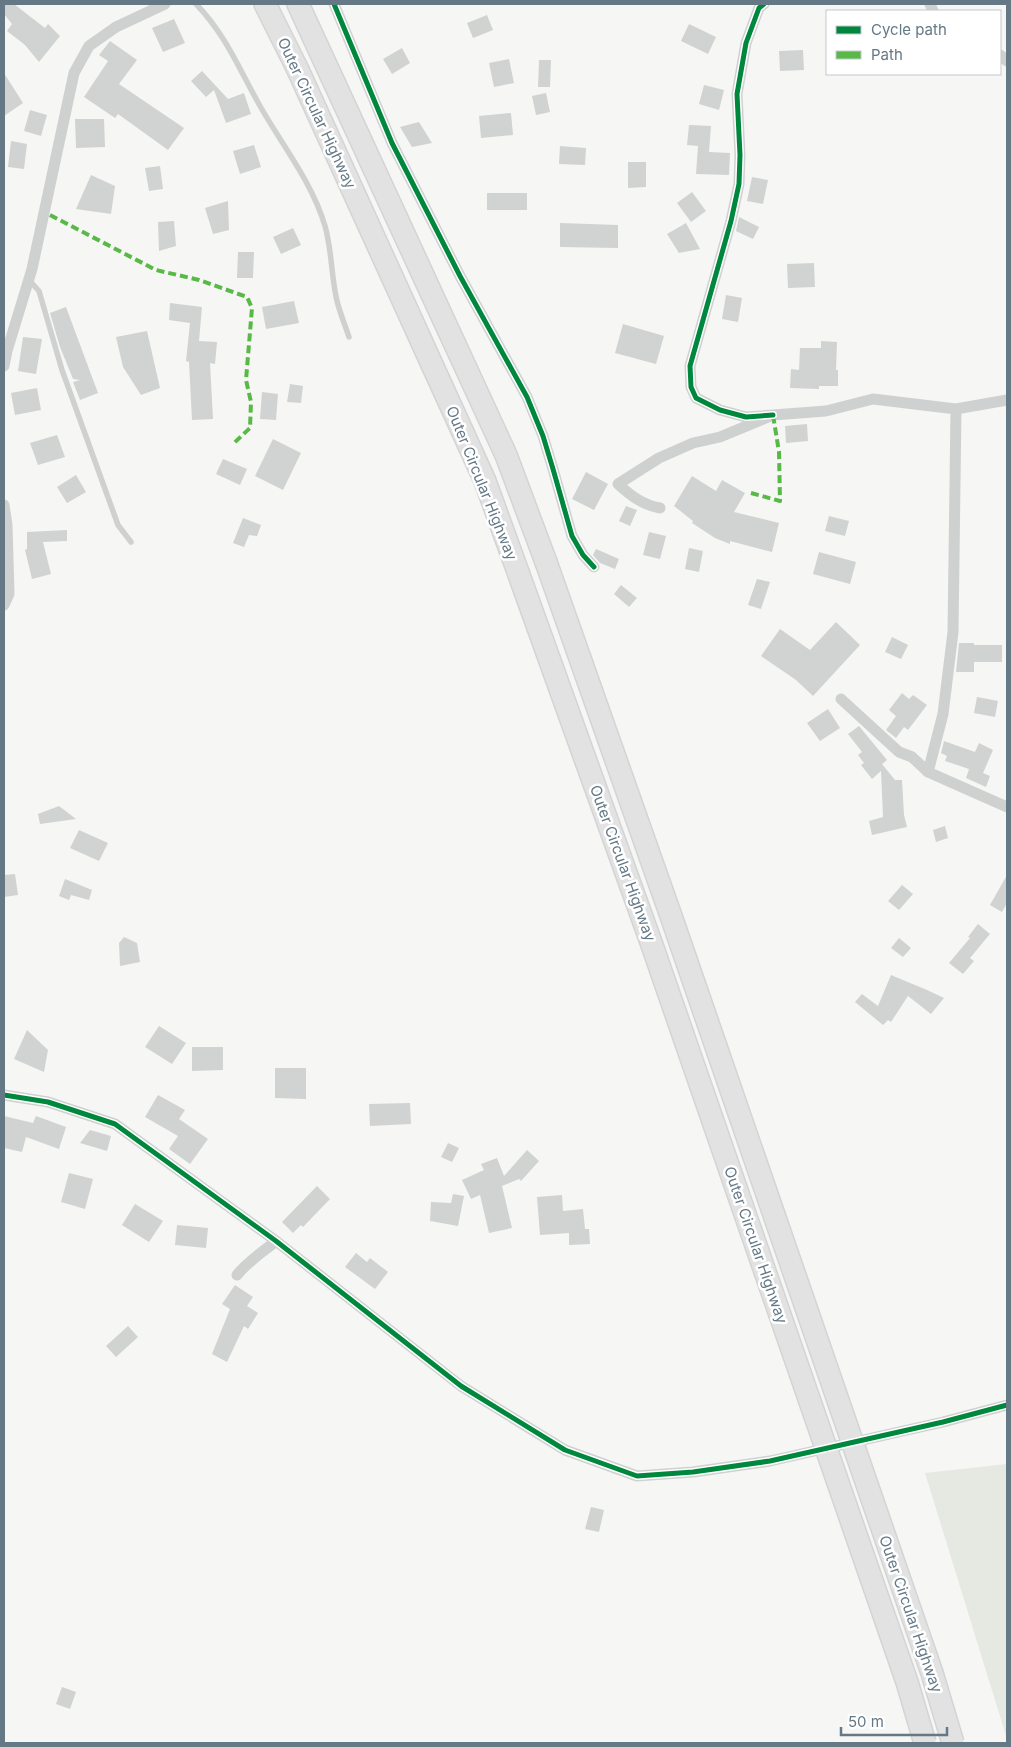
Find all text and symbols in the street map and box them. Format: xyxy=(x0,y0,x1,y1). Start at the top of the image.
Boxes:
legend xyxy=(826,10,1001,75)
text: Cycle path xyxy=(871,20,947,39)
street label: Outer Circular Highway xyxy=(274,34,361,192)
text: Path xyxy=(871,45,903,64)
street label: Outer Circular Highway xyxy=(442,403,522,563)
street label: Outer Circular Highway xyxy=(586,782,660,944)
street label: Outer Circular Highway xyxy=(720,1164,792,1327)
street label: Outer Circular Highway xyxy=(875,1533,947,1696)
scale bar xyxy=(841,1704,947,1736)
text: 50 m xyxy=(848,1712,884,1731)

